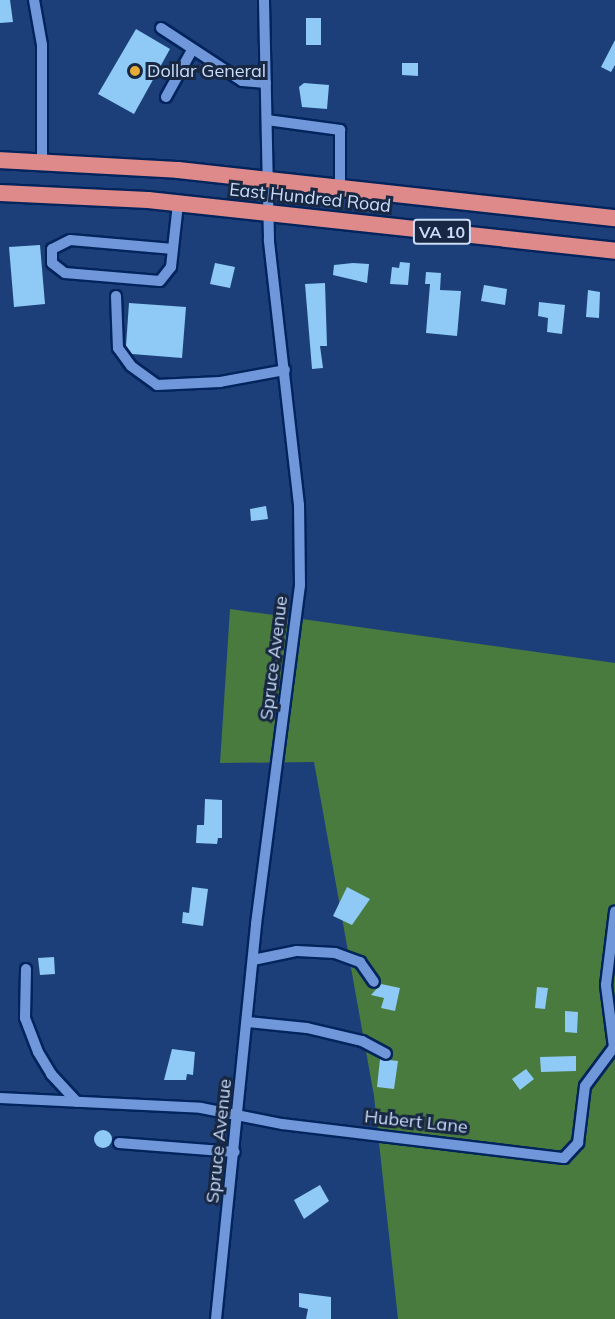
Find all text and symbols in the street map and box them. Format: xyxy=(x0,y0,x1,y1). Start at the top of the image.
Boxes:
place label: Dollar General xyxy=(147,60,266,82)
marker: Dollar General xyxy=(128,64,142,78)
street label: East Hundred Road xyxy=(228,179,392,217)
road number: VA 10 xyxy=(412,219,472,245)
street label: Spruce Avenue xyxy=(256,595,292,721)
street label: Spruce Avenue xyxy=(202,1078,236,1204)
street label: Hubert Lane xyxy=(363,1106,469,1138)

